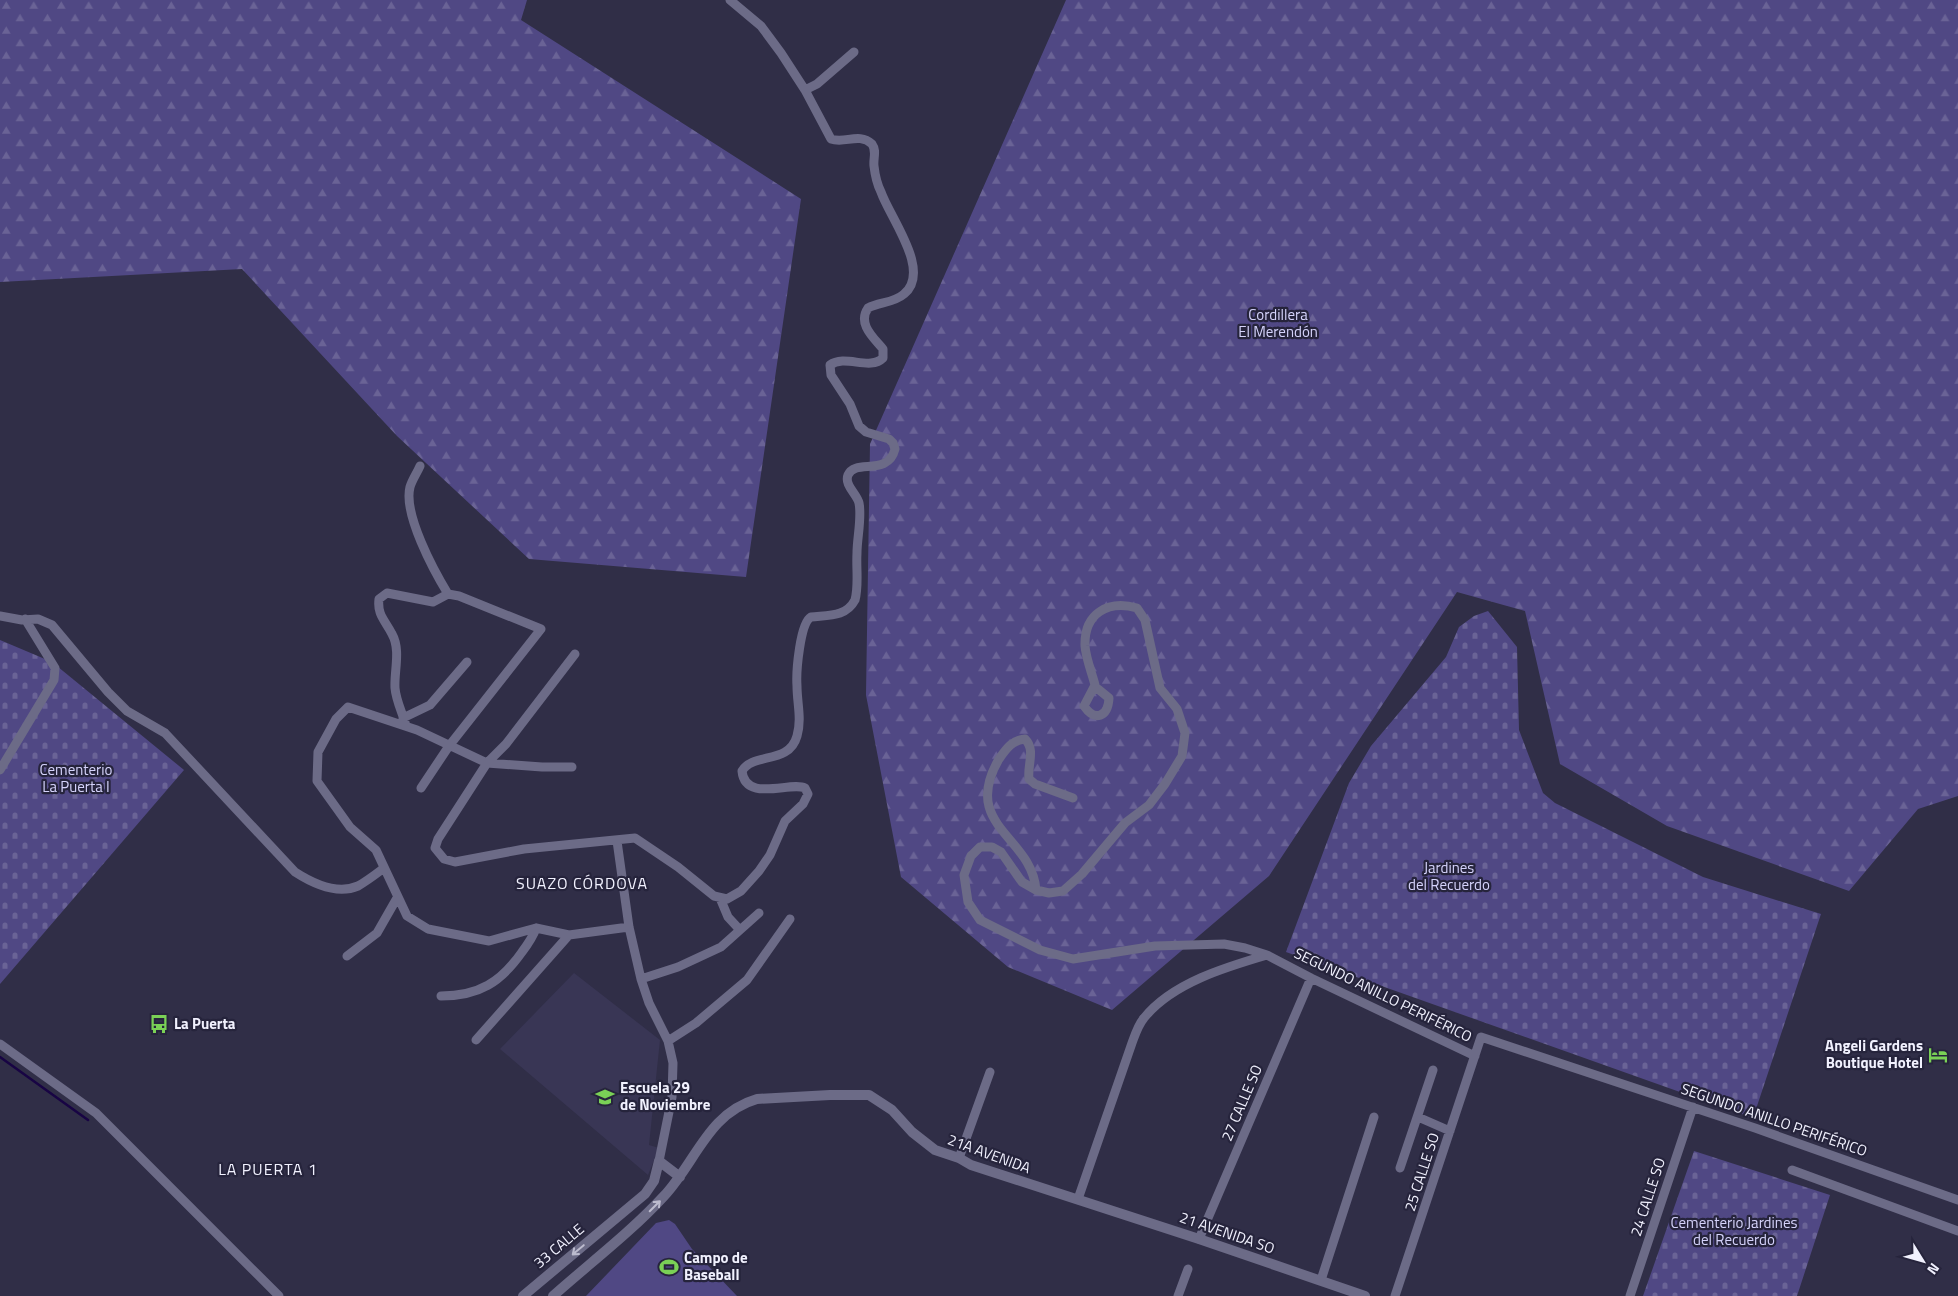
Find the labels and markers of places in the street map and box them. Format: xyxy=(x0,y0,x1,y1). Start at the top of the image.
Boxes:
place label: La Puerta xyxy=(174,1012,236,1035)
bus stop icon: La Puerta xyxy=(148,1013,170,1035)
place label: Angeli Gardens Boutique Hotel xyxy=(1825,1034,1923,1074)
hotel icon: Angeli Gardens Boutique Hotel xyxy=(1927,1044,1949,1066)
place label: Escuela 29 de Noviembre xyxy=(620,1076,711,1116)
school or university icon: Escuela 29 de Noviembre xyxy=(594,1086,616,1108)
place label: Campo de Baseball xyxy=(684,1246,748,1286)
sports icon: Campo de Baseball xyxy=(658,1256,680,1278)

